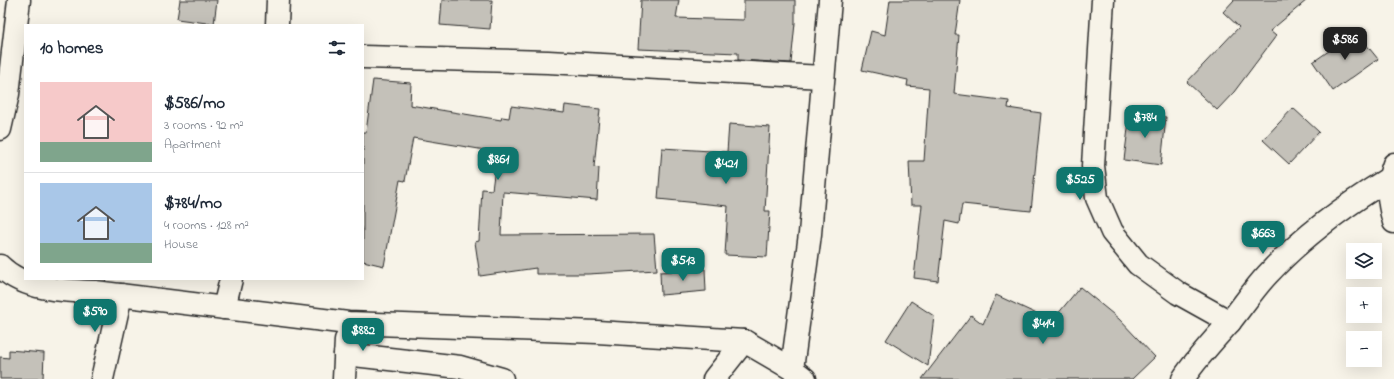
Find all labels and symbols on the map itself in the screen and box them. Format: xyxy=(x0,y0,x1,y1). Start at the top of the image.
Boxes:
pin: $586 xyxy=(1321,27,1369,61)
pin: $784 xyxy=(1121,105,1169,139)
pin: $861 xyxy=(474,147,522,181)
pin: $421 xyxy=(702,151,750,185)
pin: $525 xyxy=(1056,167,1104,201)
pin: $663 xyxy=(1239,221,1287,255)
pin: $513 xyxy=(659,248,707,282)
pin: $590 xyxy=(71,299,119,333)
pin: $414 xyxy=(1019,311,1067,345)
pin: $882 xyxy=(339,318,387,352)

